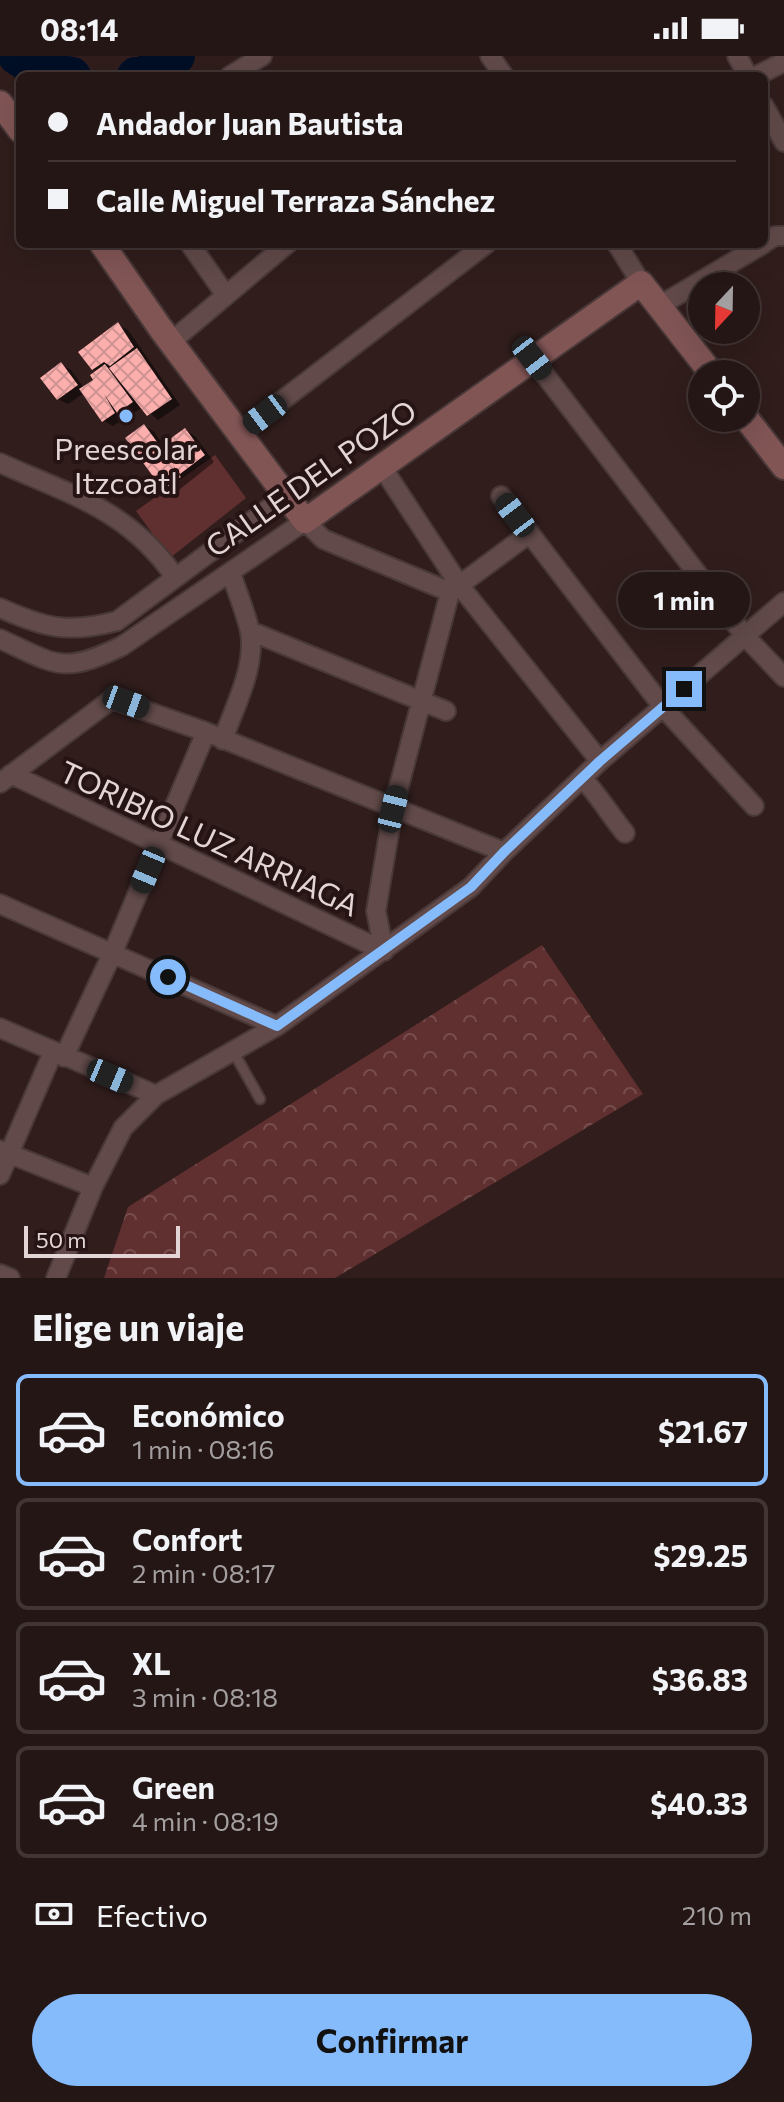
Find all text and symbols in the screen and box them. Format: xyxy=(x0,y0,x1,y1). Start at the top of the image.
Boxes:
text: 08:14 xyxy=(40,10,118,47)
text: Andador Juan Bautista xyxy=(96,104,404,141)
text: Calle Miguel Terraza Sánchez xyxy=(96,181,495,218)
north arrow xyxy=(688,272,760,344)
map controls xyxy=(688,272,760,432)
car xyxy=(508,332,556,384)
button: locate xyxy=(688,360,760,432)
street label: CALLE DEL POZO xyxy=(197,390,423,564)
car xyxy=(239,390,291,438)
marker: Preescolar Itzcoatl xyxy=(117,407,135,425)
place label: Preescolar Itzcoatl xyxy=(54,429,198,500)
car xyxy=(491,489,539,541)
callout: 1 min xyxy=(618,573,750,629)
text: 1 min xyxy=(653,584,715,615)
route end xyxy=(666,671,702,707)
car xyxy=(99,683,153,721)
street label: TORIBIO LUZ ARRIAGA xyxy=(55,751,365,923)
car xyxy=(376,783,410,835)
car xyxy=(128,843,168,897)
route start xyxy=(150,959,186,995)
car xyxy=(83,1056,137,1096)
scale bar xyxy=(24,1222,180,1258)
text: 50 m xyxy=(36,1226,86,1253)
text: Elige un viaje xyxy=(32,1304,244,1348)
icon: car xyxy=(36,1394,108,1466)
text: Económico xyxy=(132,1396,285,1433)
text: $21.67 xyxy=(658,1412,748,1449)
text: 1 min · 08:16 xyxy=(132,1433,274,1464)
icon: car xyxy=(36,1518,108,1590)
text: Confort xyxy=(132,1520,243,1557)
text: $29.25 xyxy=(653,1536,748,1573)
text: 2 min · 08:17 xyxy=(132,1557,275,1588)
icon: car xyxy=(36,1642,108,1714)
text: XL xyxy=(132,1644,171,1681)
text: $36.83 xyxy=(652,1660,748,1697)
text: 3 min · 08:18 xyxy=(132,1681,278,1712)
icon: car xyxy=(36,1766,108,1838)
text: Green xyxy=(132,1768,215,1805)
text: $40.33 xyxy=(650,1784,748,1821)
text: 4 min · 08:19 xyxy=(132,1805,279,1836)
icon: cash xyxy=(32,1892,76,1936)
text: Efectivo xyxy=(96,1896,208,1933)
text: 210 m xyxy=(682,1899,752,1930)
button: Confirmar xyxy=(32,1994,752,2086)

